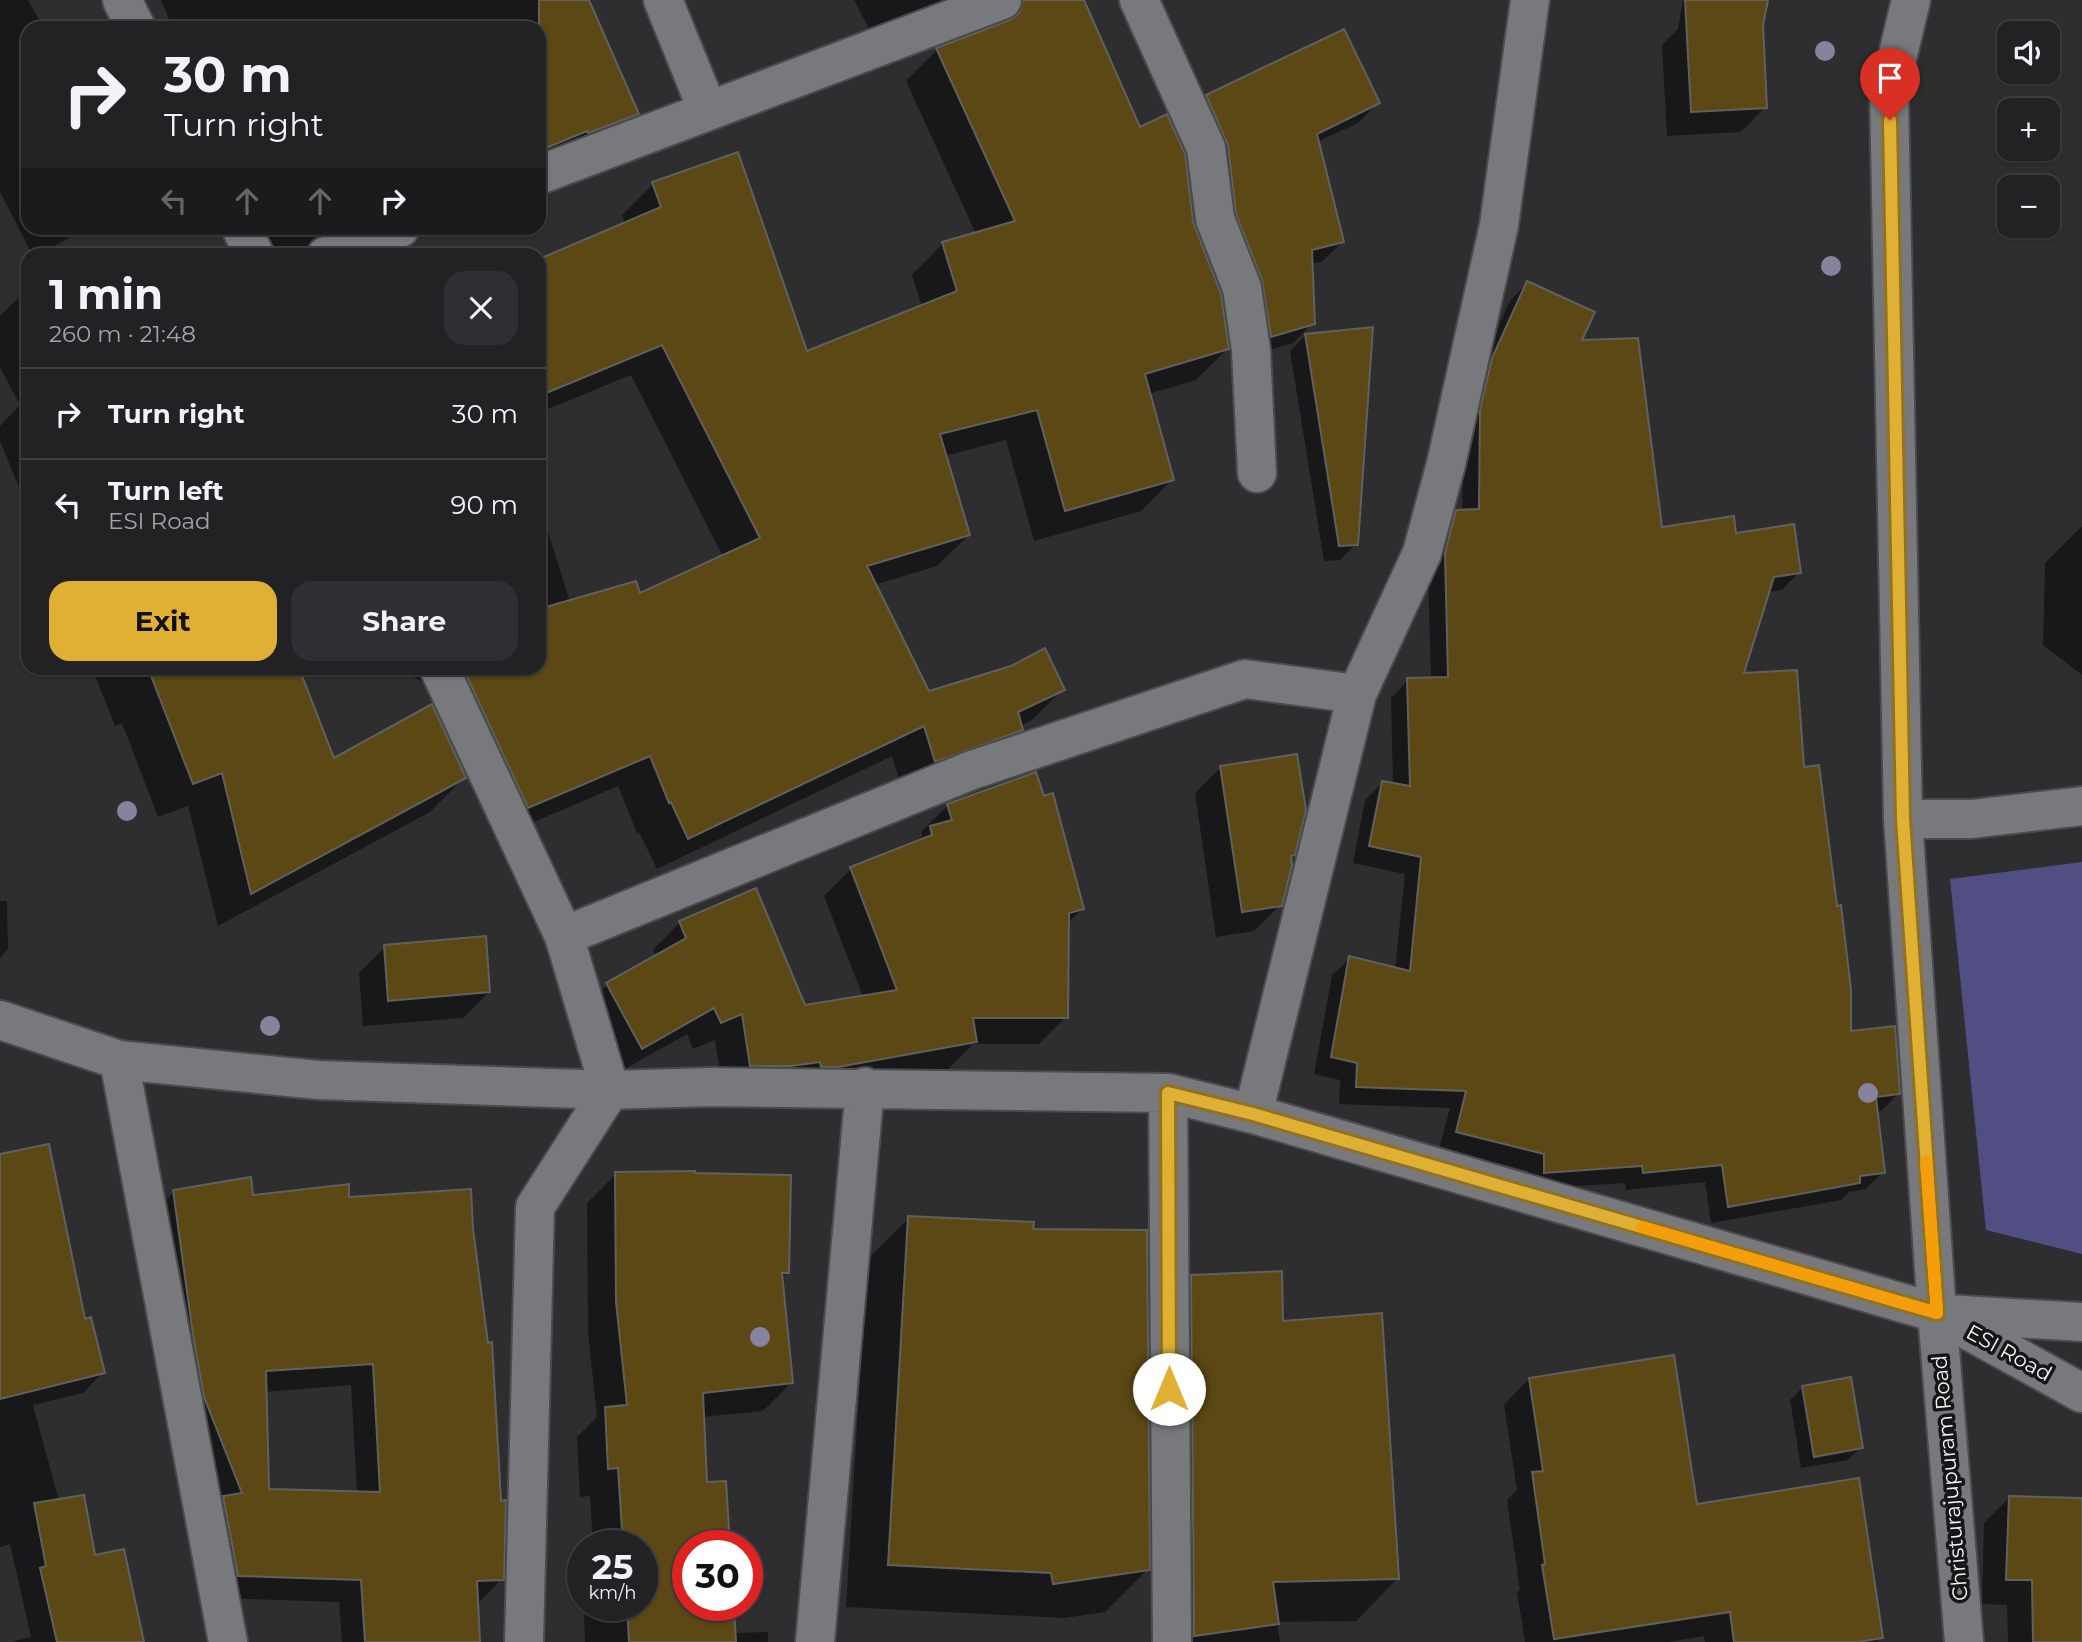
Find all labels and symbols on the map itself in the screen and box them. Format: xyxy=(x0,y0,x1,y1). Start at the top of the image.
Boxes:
pin xyxy=(1860,48,1920,120)
street label: ESI Road xyxy=(1962,1319,2056,1386)
position arrow xyxy=(1132,1352,1206,1426)
street label: Christurajupuram Road xyxy=(1926,1354,1973,1602)
speed limit sign: 30 xyxy=(672,1530,763,1621)

